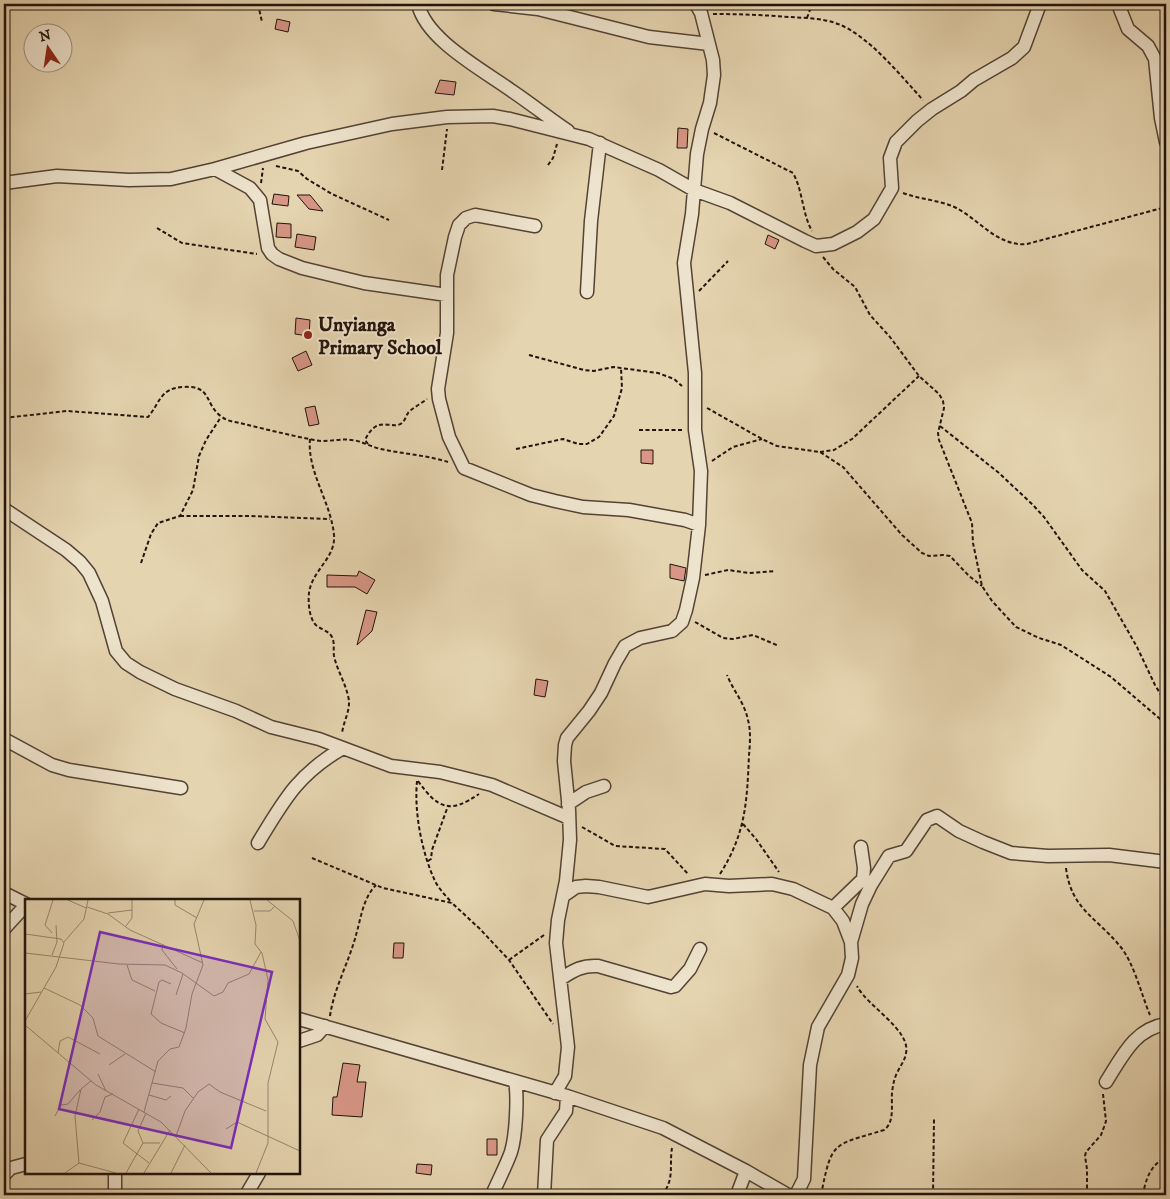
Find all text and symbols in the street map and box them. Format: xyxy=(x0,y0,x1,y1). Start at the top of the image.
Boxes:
north arrow xyxy=(22,22,72,72)
text: N xyxy=(38,26,53,46)
place label: Unyianga Primary School xyxy=(318,313,443,361)
marker: Unyianga Primary School xyxy=(302,329,314,341)
inset map xyxy=(25,899,300,1174)

